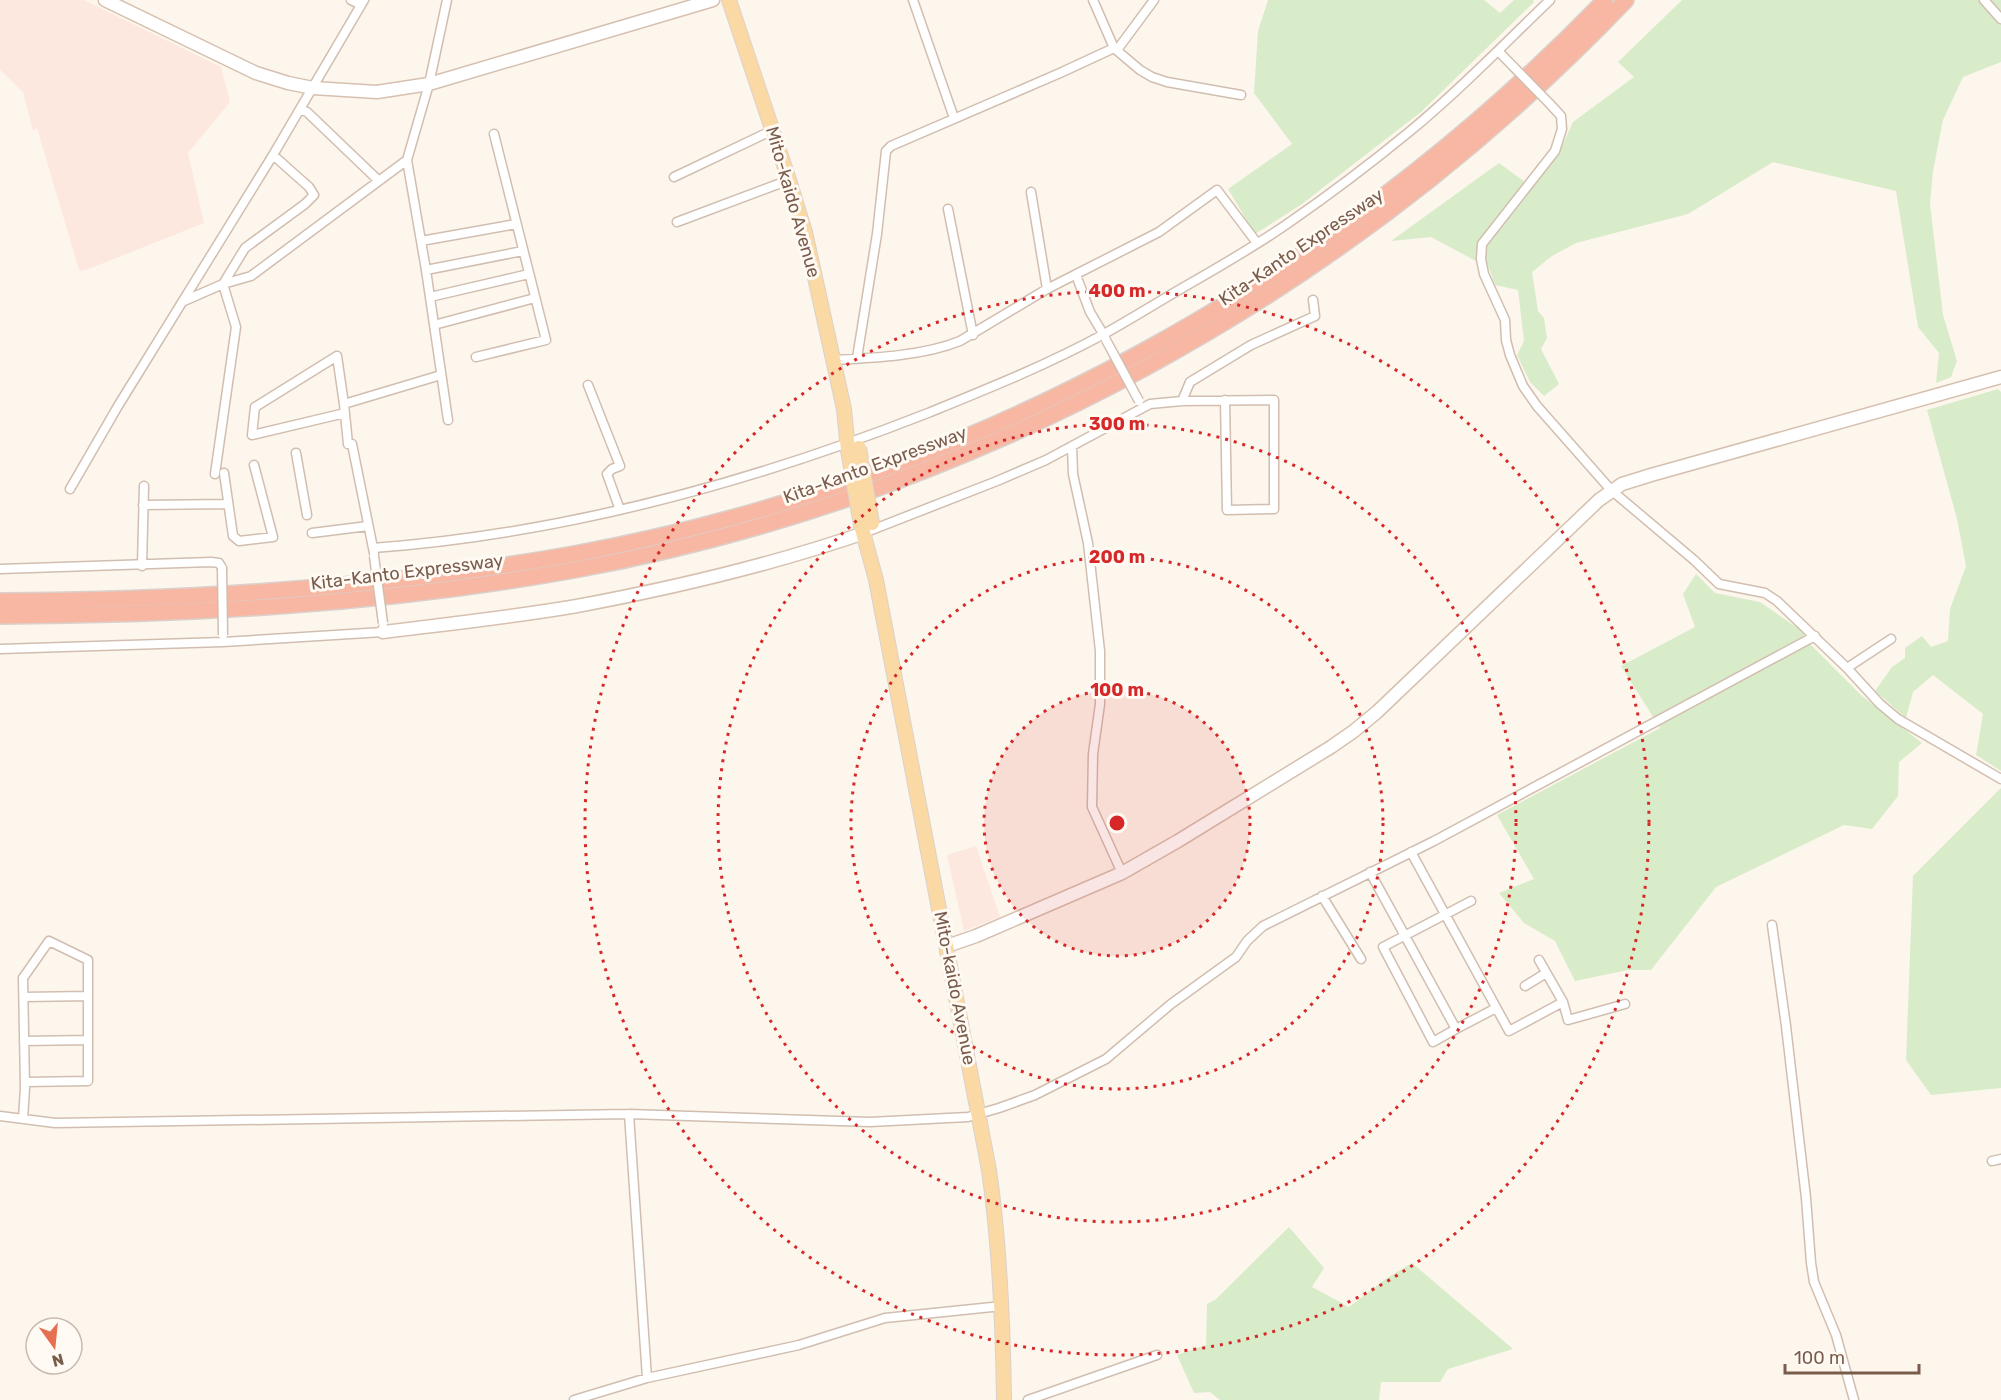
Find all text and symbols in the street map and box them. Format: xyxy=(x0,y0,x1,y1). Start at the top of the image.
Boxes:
street label: Mito-kaido Avenue xyxy=(761,124,825,280)
street label: Kita-Kanto Expressway xyxy=(1214,184,1388,310)
text: 400 m xyxy=(1088,280,1146,302)
text: 300 m xyxy=(1089,413,1145,435)
street label: Kita-Kanto Expressway xyxy=(780,421,970,509)
text: 200 m xyxy=(1089,546,1145,568)
street label: Kita-Kanto Expressway xyxy=(309,549,505,595)
text: 100 m xyxy=(1090,679,1144,701)
centre of rings xyxy=(1107,813,1127,833)
street label: Mito-kaido Avenue xyxy=(929,909,981,1067)
north arrow xyxy=(24,1316,84,1376)
scale bar xyxy=(1785,1337,1918,1375)
text: 100 m xyxy=(1794,1347,1845,1369)
text: N xyxy=(50,1349,66,1371)

